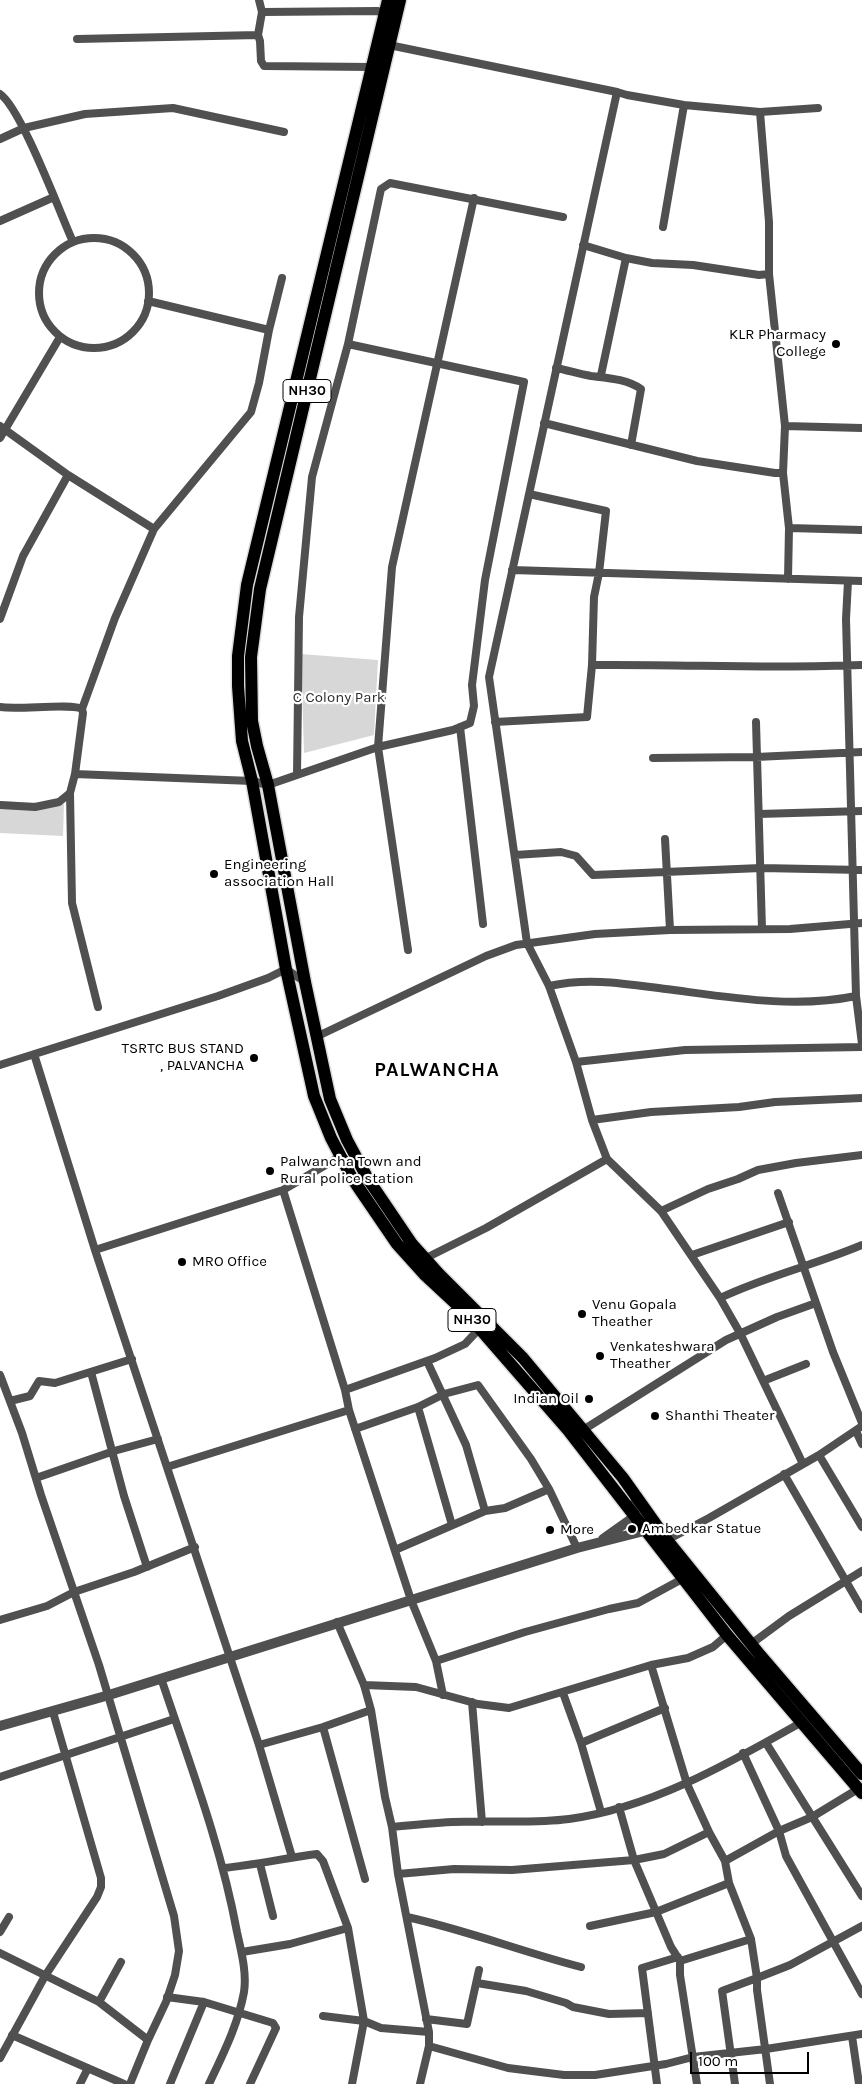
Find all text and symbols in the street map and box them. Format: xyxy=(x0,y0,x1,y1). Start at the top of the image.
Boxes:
place label: KLR Pharmacy College xyxy=(729,326,826,361)
marker: KLR Pharmacy College xyxy=(830,338,842,350)
road number: NH30 xyxy=(283,380,331,402)
park label: C Colony Park xyxy=(293,689,385,707)
place label: Engineering association Hall xyxy=(224,856,334,891)
marker: Engineering association Hall xyxy=(208,868,220,880)
place label: TSRTC BUS STAND , PALVANCHA xyxy=(121,1040,244,1075)
marker: TSRTC BUS STAND , PALVANCHA xyxy=(248,1052,260,1064)
district label: PALWANCHA xyxy=(373,1058,501,1082)
place label: Palwancha Town and Rural police station xyxy=(280,1153,422,1188)
marker: Palwancha Town and Rural police station xyxy=(264,1165,276,1177)
place label: MRO Office xyxy=(192,1253,267,1271)
marker: MRO Office xyxy=(176,1256,188,1268)
place label: Venu Gopala Theather xyxy=(592,1296,677,1331)
road number: NH30 xyxy=(448,1308,496,1332)
marker: Venu Gopala Theather xyxy=(576,1308,588,1320)
place label: Venkateshwara Theather xyxy=(610,1338,715,1373)
marker: Venkateshwara Theather xyxy=(594,1350,606,1362)
place label: Indian Oil xyxy=(513,1390,579,1408)
marker: Indian Oil xyxy=(583,1393,595,1405)
place label: Shanthi Theater xyxy=(665,1407,774,1425)
marker: Shanthi Theater xyxy=(649,1410,661,1422)
place label: Ambedkar Statue xyxy=(642,1520,761,1538)
place label: More xyxy=(560,1521,594,1539)
marker: Ambedkar Statue xyxy=(626,1523,638,1535)
marker: More xyxy=(544,1524,556,1536)
scale bar xyxy=(692,2042,811,2074)
text: 100 m xyxy=(698,2052,738,2070)

